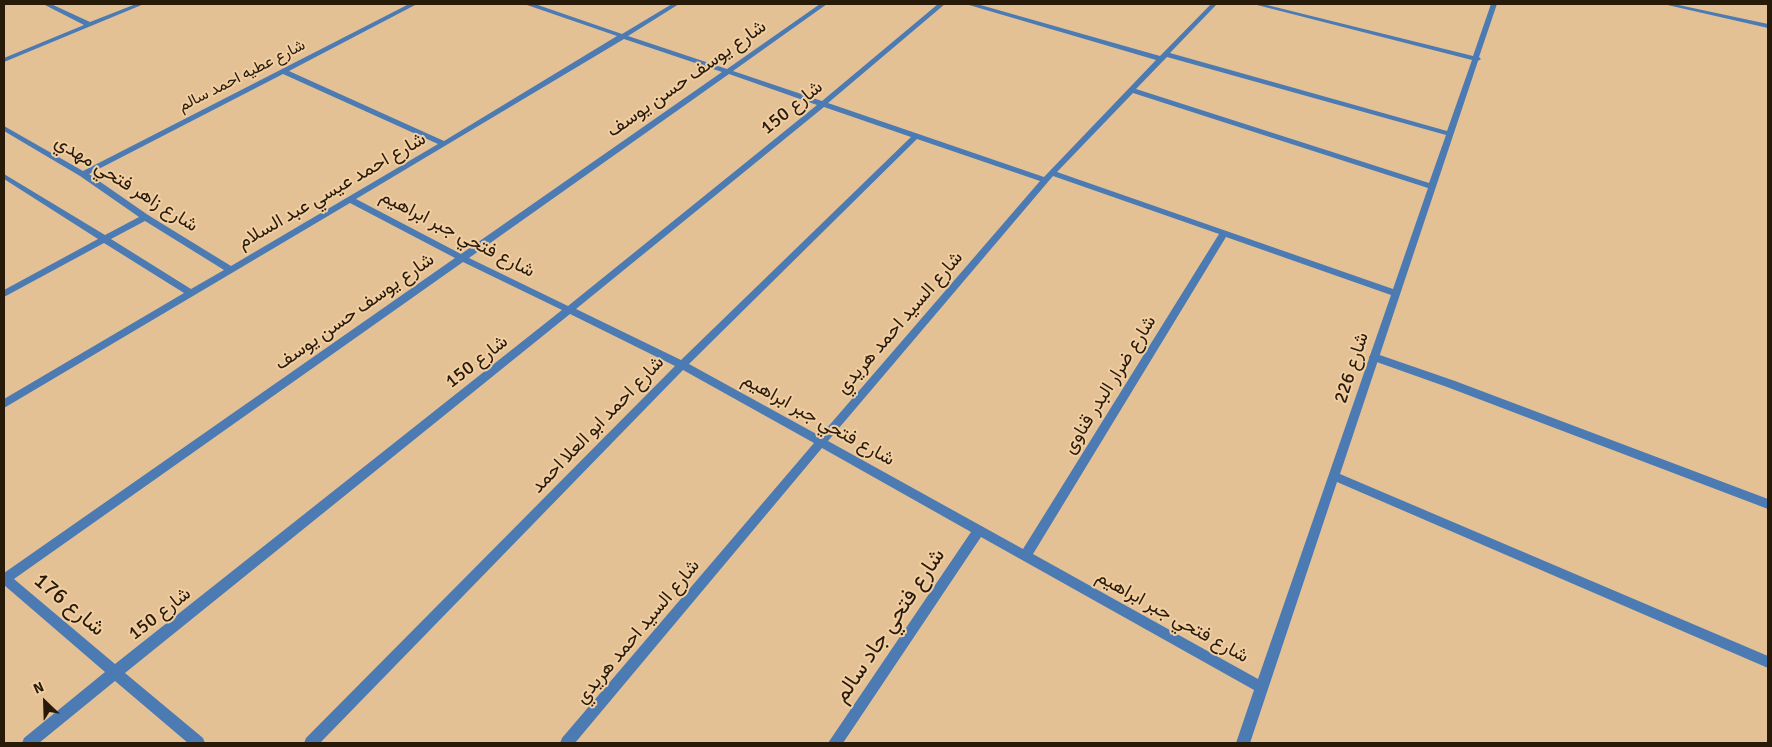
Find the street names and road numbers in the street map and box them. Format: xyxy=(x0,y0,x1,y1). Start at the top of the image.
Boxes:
street label: شارع يوسف حسن يوسف xyxy=(603,15,771,143)
street label: شارع عطيه احمد سالم xyxy=(175,36,309,116)
street label: شارع 150 xyxy=(756,76,828,140)
street label: شارع احمد عيسي عبد السلام xyxy=(234,128,430,254)
street label: شارع زاهر فتحي مهدي xyxy=(50,131,202,237)
street label: شارع فتحي جبر ابراهيم xyxy=(376,185,538,283)
street label: شارع السيد احمد هريدي xyxy=(832,247,968,399)
street label: شارع يوسف حسن يوسف xyxy=(271,248,439,376)
street label: شارع ضرار البدر قناوى xyxy=(1058,312,1162,458)
street label: شارع 150 xyxy=(441,330,513,394)
street label: شارع 226 xyxy=(1330,330,1374,406)
street label: شارع احمد ابو العلا احمد xyxy=(527,352,669,498)
street label: شارع فتحي جبر ابراهيم xyxy=(738,369,898,471)
street label: شارع فتحي جاد سالم xyxy=(829,544,951,708)
street label: شارع السيد احمد هريدي xyxy=(571,555,705,709)
street label: شارع فتحي جبر ابراهيم xyxy=(1092,566,1252,668)
street label: شارع 176 xyxy=(28,568,110,642)
street label: شارع 150 xyxy=(124,582,196,646)

